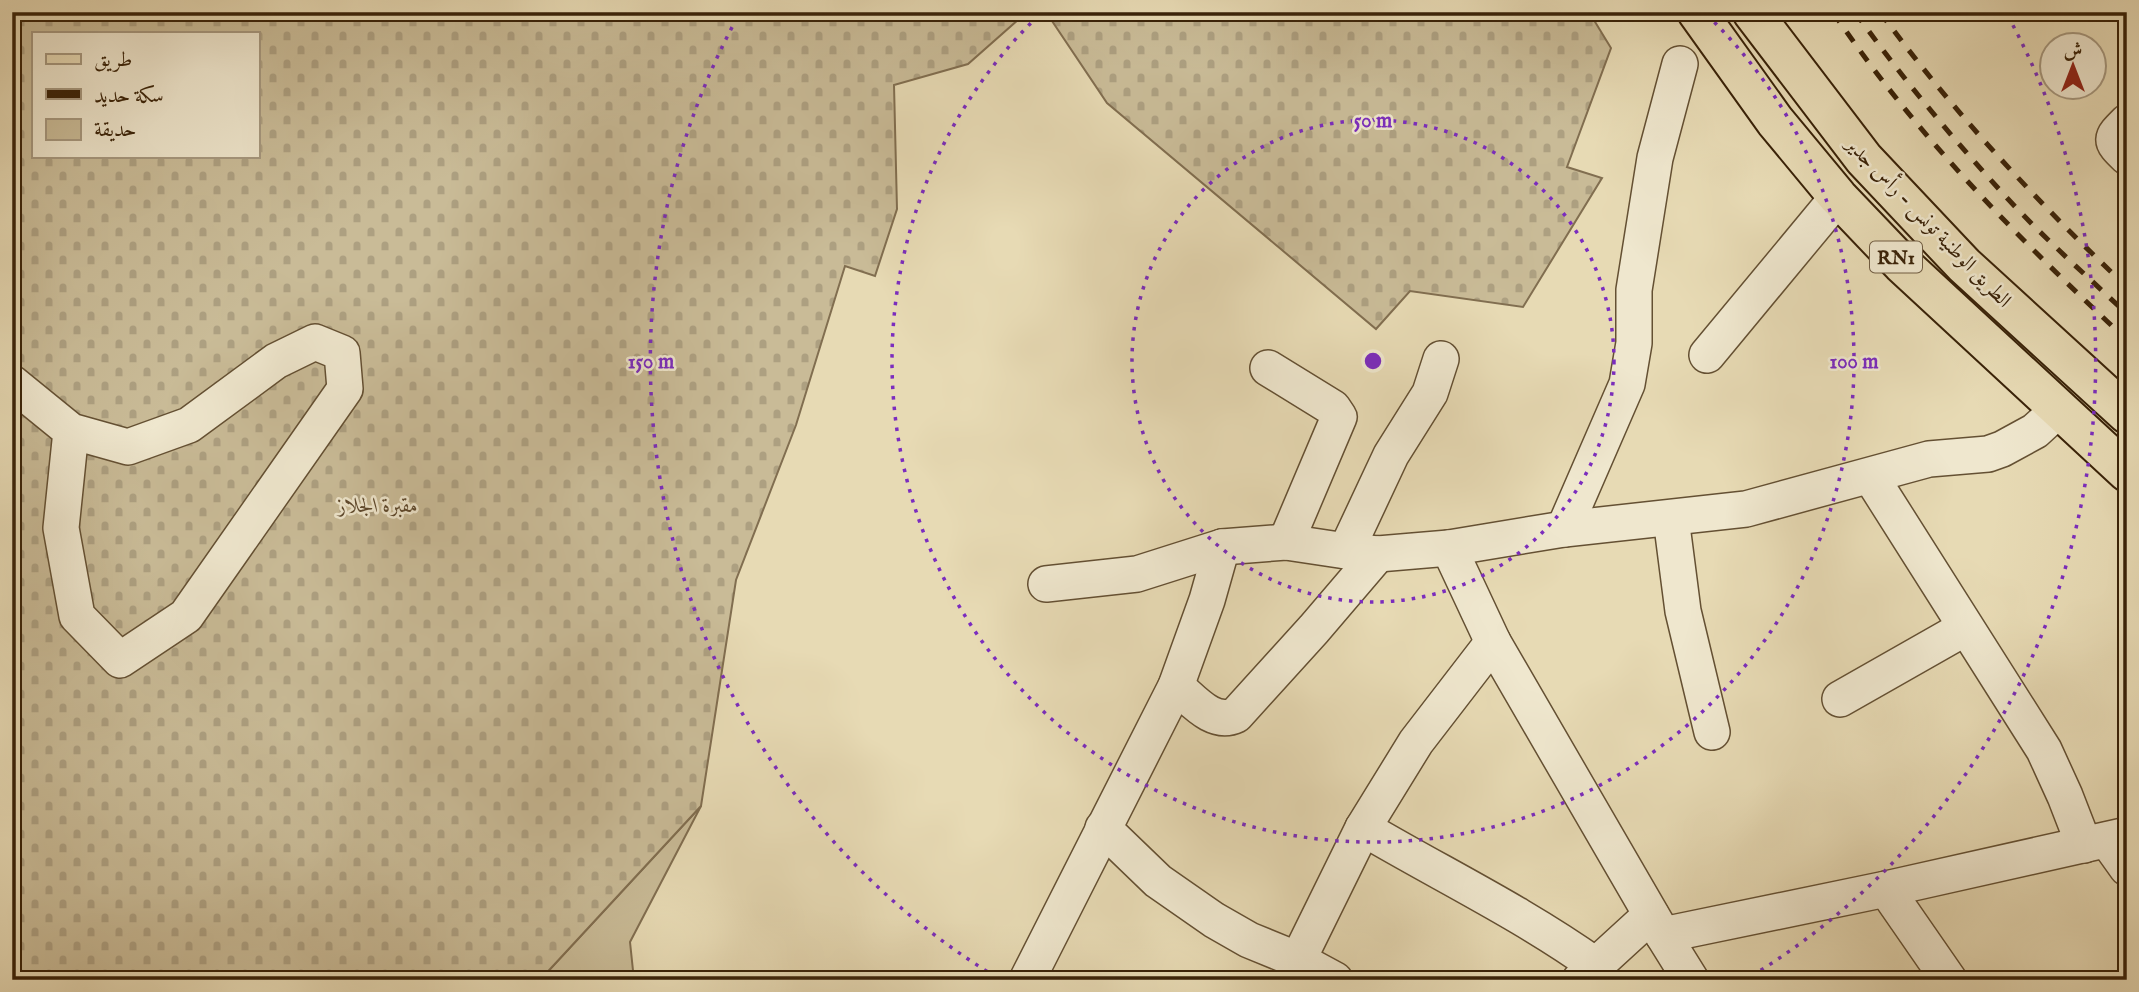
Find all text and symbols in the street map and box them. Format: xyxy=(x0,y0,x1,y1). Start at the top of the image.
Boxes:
legend xyxy=(32,32,259,158)
north arrow xyxy=(2038,32,2108,102)
text: ش xyxy=(2064,39,2082,63)
text: طريق xyxy=(94,47,132,74)
text: سكة حديد xyxy=(94,83,164,110)
text: 50 m xyxy=(1354,108,1393,135)
text: حديقة xyxy=(94,117,137,144)
street label: الطريق الوطنية تونس - رأس جدير xyxy=(1838,128,2019,314)
road number: RN1 xyxy=(1870,242,1922,272)
text: 150 m xyxy=(628,349,675,376)
centre of rings xyxy=(1361,349,1385,373)
text: 100 m xyxy=(1829,349,1879,376)
park label: مقبرة الجلاز xyxy=(336,493,418,520)

